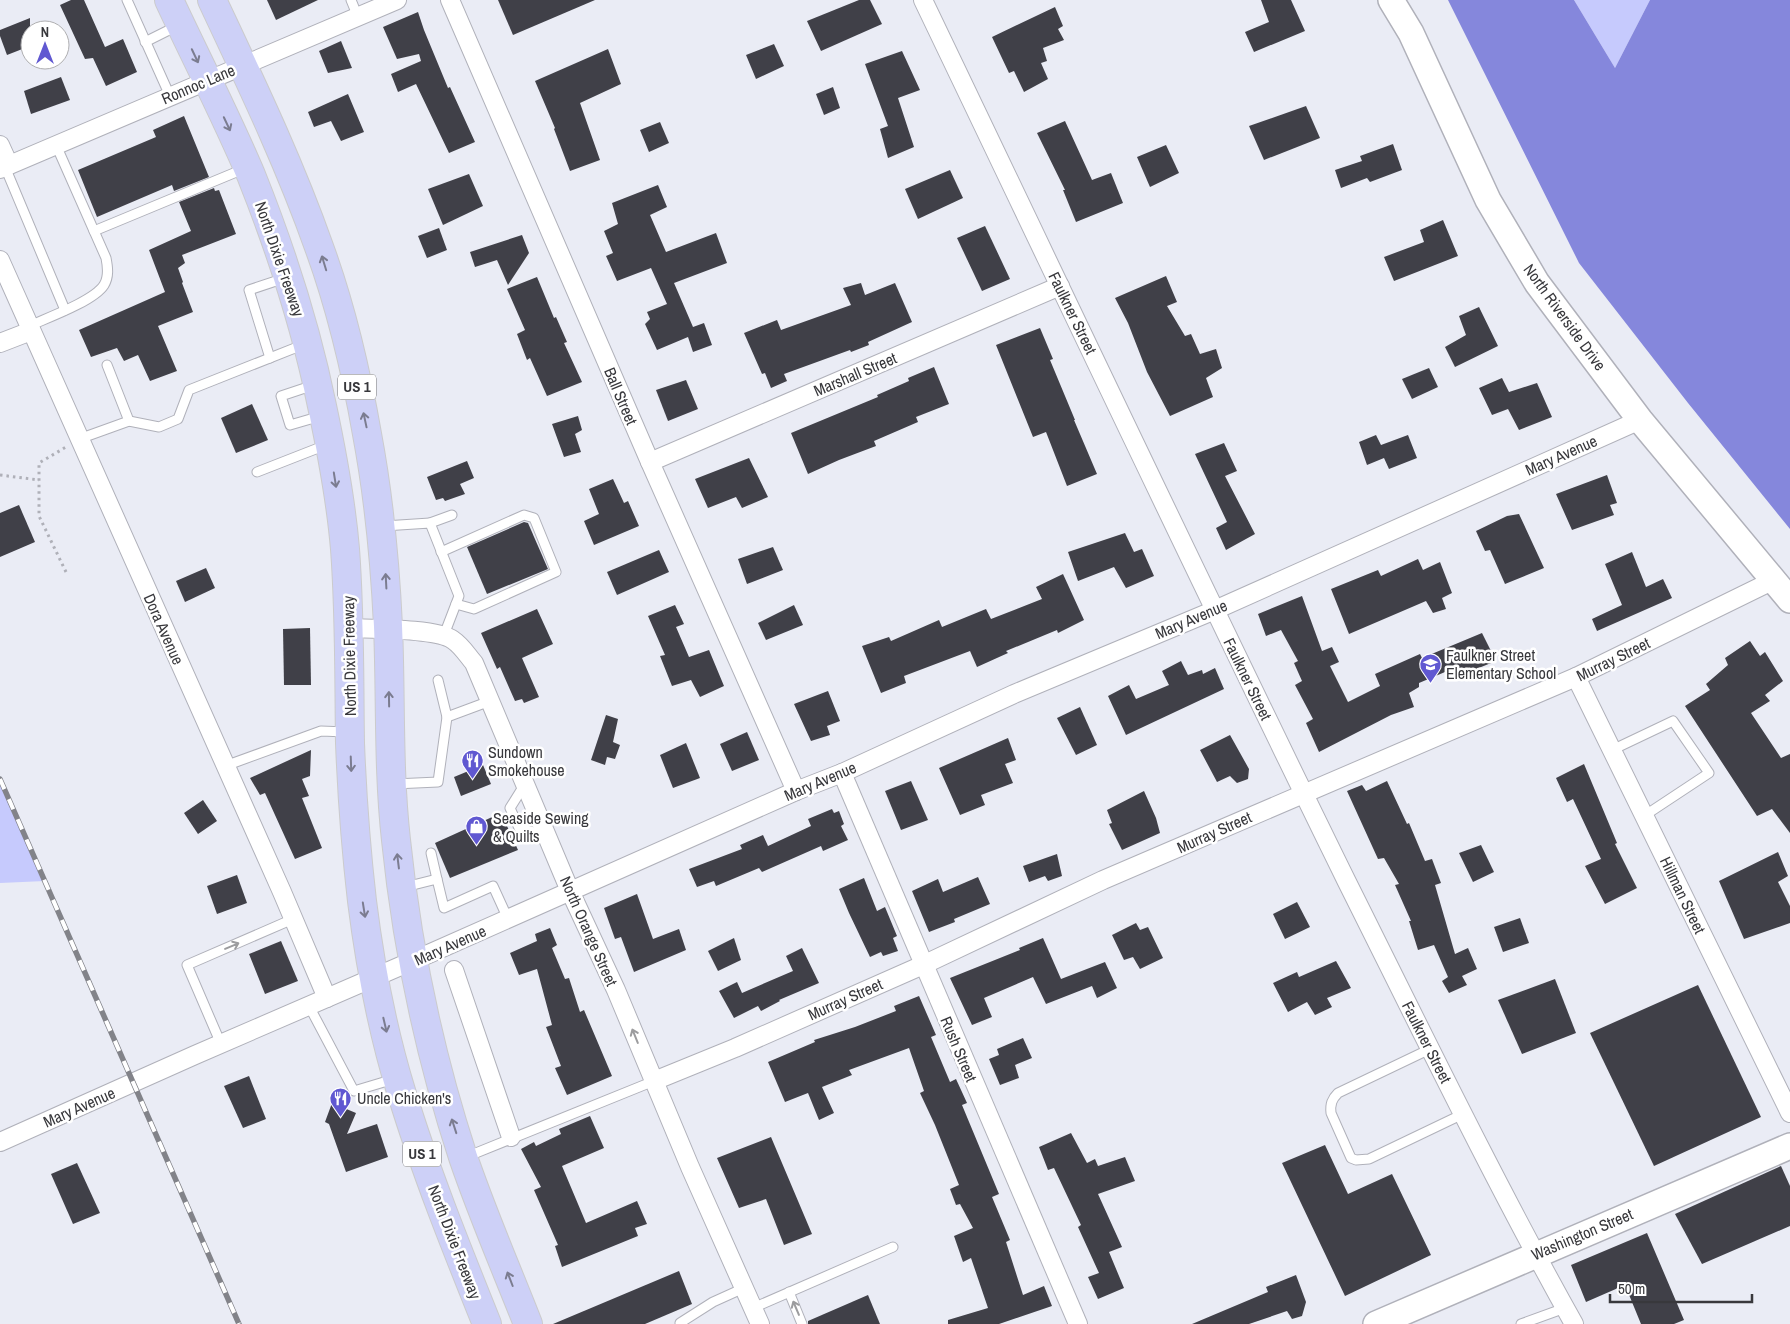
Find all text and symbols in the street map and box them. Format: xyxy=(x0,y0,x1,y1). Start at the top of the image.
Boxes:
north arrow xyxy=(20,20,70,70)
text: N xyxy=(41,23,49,41)
one-way arrow xyxy=(191,48,200,63)
street label: Ronnoc Lane xyxy=(158,59,238,109)
one-way arrow xyxy=(223,117,233,132)
street label: North Dixie Freeway xyxy=(250,199,310,320)
one-way arrow xyxy=(319,255,329,271)
street label: North Riverside Drive xyxy=(1519,259,1611,375)
street label: Faulkner Street xyxy=(1044,268,1103,358)
street label: Marshall Street xyxy=(810,347,900,401)
street label: Ball Street xyxy=(599,364,643,428)
road number: US 1 xyxy=(338,374,376,400)
one-way arrow xyxy=(359,412,369,428)
street label: Mary Avenue xyxy=(1522,429,1600,481)
one-way arrow xyxy=(331,471,341,487)
one-way arrow xyxy=(381,573,390,589)
street label: Dora Avenue xyxy=(139,590,189,668)
street label: Mary Avenue xyxy=(1152,594,1230,644)
street label: North Dixie Freeway xyxy=(337,595,361,716)
street label: Murray Street xyxy=(1572,632,1654,686)
street label: Faulkner Street xyxy=(1219,634,1278,724)
place label: Faulkner Street Elementary School xyxy=(1446,644,1556,684)
school or university icon: Faulkner Street Elementary School xyxy=(1418,652,1442,683)
one-way arrow xyxy=(384,691,394,707)
place label: Sundown Smokehouse xyxy=(488,741,565,781)
restaurant icon: Sundown Smokehouse xyxy=(460,749,484,780)
one-way arrow xyxy=(347,756,356,772)
street label: Mary Avenue xyxy=(781,756,859,806)
street label: Murray Street xyxy=(1173,806,1255,858)
place label: Seaside Sewing & Quilts xyxy=(493,807,589,847)
shop icon: Seaside Sewing & Quilts xyxy=(465,815,489,846)
one-way arrow xyxy=(393,853,403,869)
street label: Hillman Street xyxy=(1655,853,1711,937)
street label: North Orange Street xyxy=(555,873,623,990)
one-way arrow xyxy=(359,902,369,918)
street label: Mary Avenue xyxy=(411,919,489,971)
one-way arrow xyxy=(224,940,239,950)
street label: Murray Street xyxy=(804,973,886,1025)
street label: Faulkner Street xyxy=(1397,997,1457,1087)
street label: Rush Street xyxy=(935,1013,983,1086)
one-way arrow xyxy=(381,1017,390,1033)
one-way arrow xyxy=(630,1029,639,1044)
street label: Mary Avenue xyxy=(40,1081,118,1133)
restaurant icon: Uncle Chicken's xyxy=(329,1086,353,1117)
place label: Uncle Chicken's xyxy=(357,1087,451,1109)
one-way arrow xyxy=(448,1119,458,1135)
road number: US 1 xyxy=(403,1142,441,1166)
street label: North Dixie Freeway xyxy=(423,1182,487,1303)
street label: Washington Street xyxy=(1528,1203,1636,1265)
one-way arrow xyxy=(505,1271,514,1286)
scale bar xyxy=(1610,1272,1752,1304)
text: 50 m xyxy=(1618,1278,1645,1299)
one-way arrow xyxy=(790,1301,800,1316)

